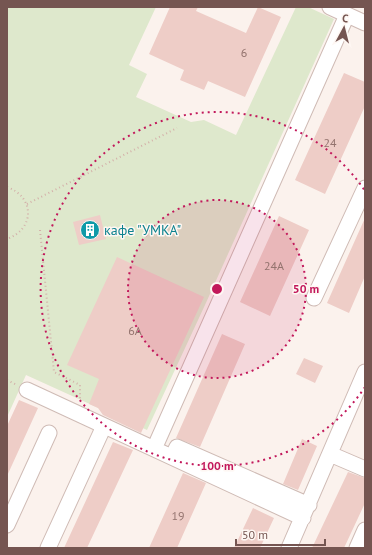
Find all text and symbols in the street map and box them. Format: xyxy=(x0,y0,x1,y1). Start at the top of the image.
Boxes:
north arrow xyxy=(324,8,364,48)
text: С xyxy=(341,11,349,25)
house number: 6 xyxy=(241,45,247,60)
house number: 24 xyxy=(323,135,337,150)
building icon: кафе "УМКА" xyxy=(79,219,101,241)
place label: кафе "УМКА" xyxy=(104,221,181,239)
house number: 24А xyxy=(264,258,284,273)
text: 50 m xyxy=(293,281,319,296)
centre of rings xyxy=(210,282,224,296)
house number: 6А xyxy=(128,323,142,338)
text: 100 m xyxy=(200,458,234,473)
house number: 19 xyxy=(171,508,185,523)
scale bar xyxy=(236,521,325,547)
text: 50 m xyxy=(242,527,268,542)

